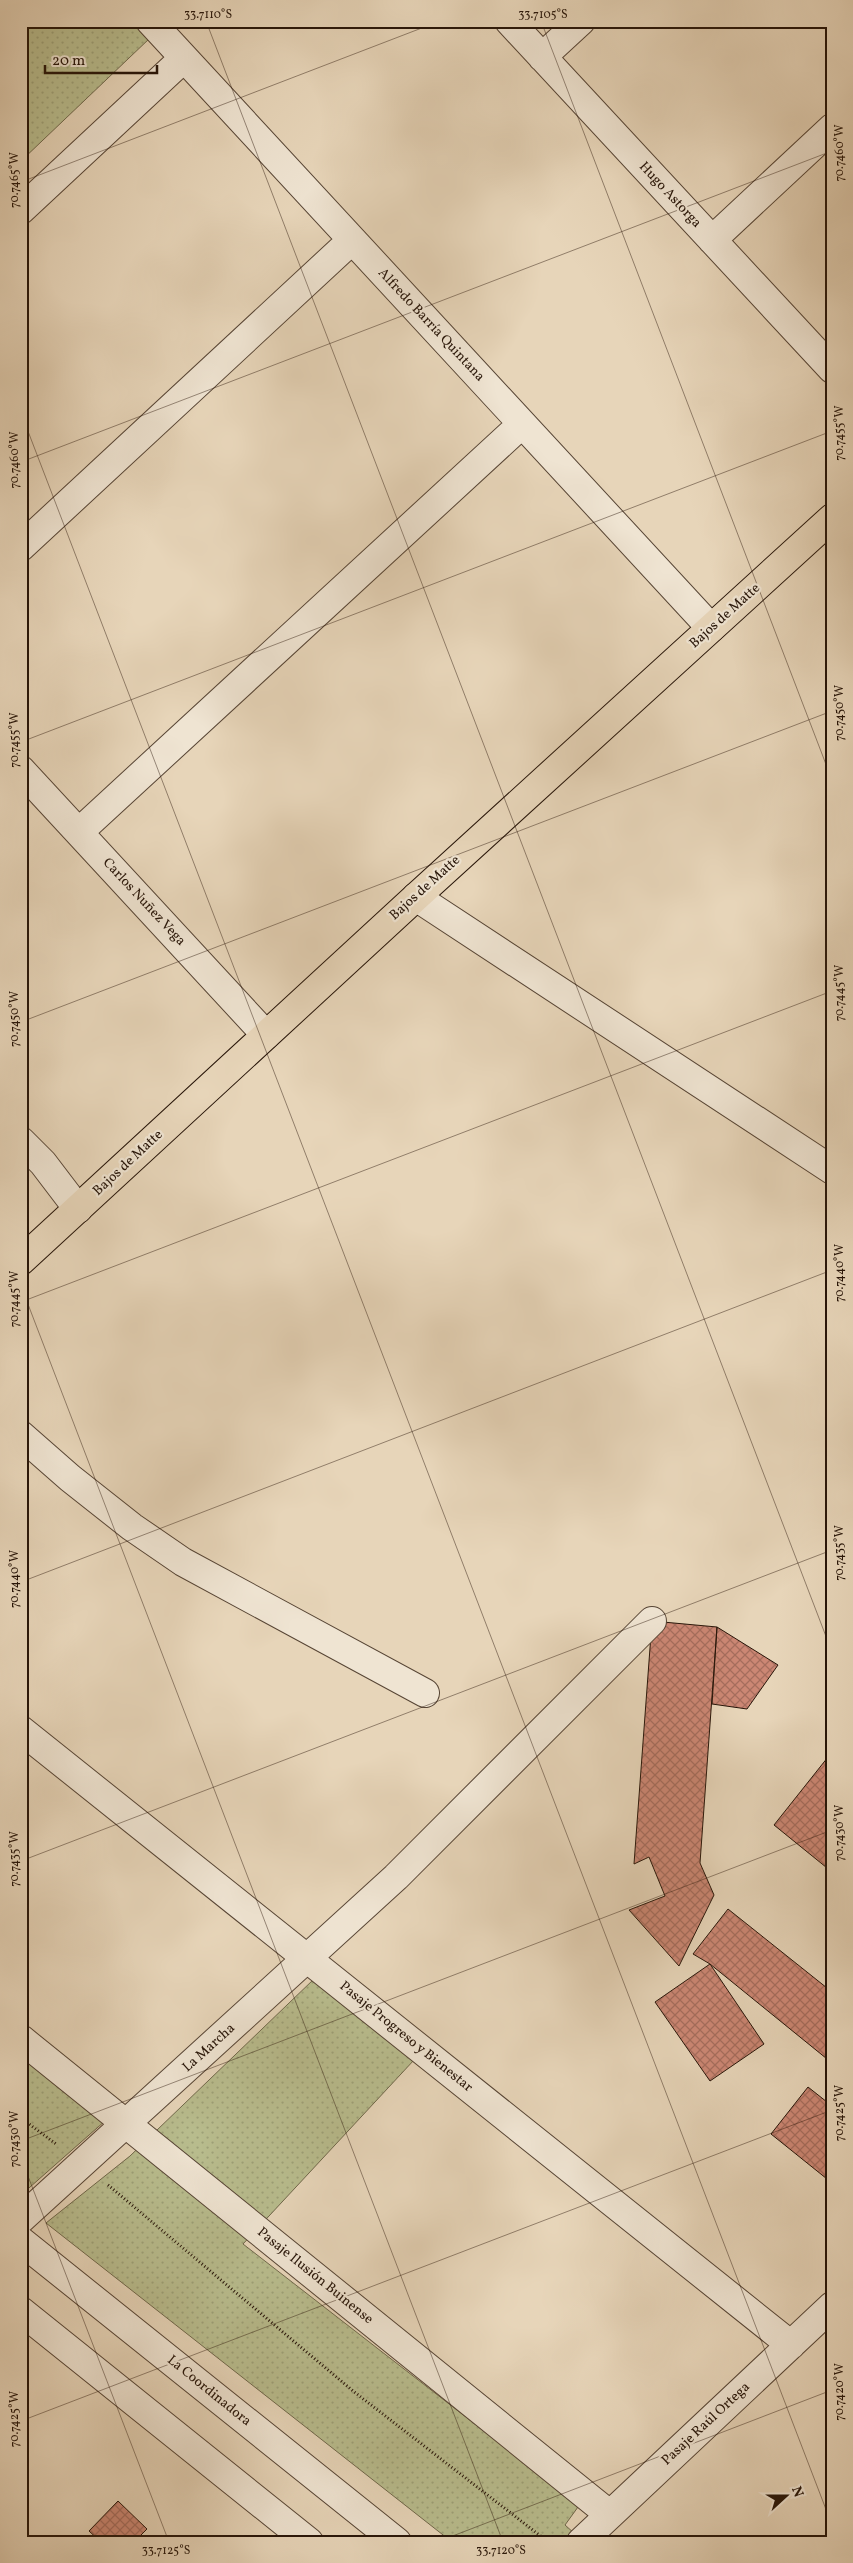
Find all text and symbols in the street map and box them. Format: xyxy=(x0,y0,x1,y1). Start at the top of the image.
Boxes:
text: 33.7110°S xyxy=(184,7,232,23)
text: 33.7105°S xyxy=(518,7,568,23)
scale bar xyxy=(45,42,158,74)
text: 20 m xyxy=(52,51,85,72)
text: 70.7460°W xyxy=(832,125,848,181)
text: 70.7465°W xyxy=(7,152,23,208)
street label: Hugo Astorga xyxy=(634,158,706,232)
street label: Alfredo Barría Quintana xyxy=(373,264,489,386)
text: 70.7455°W xyxy=(832,405,848,461)
text: 70.7460°W xyxy=(7,432,23,488)
street label: Bajos de Matte xyxy=(685,579,765,653)
text: 70.7450°W xyxy=(832,685,848,741)
text: 70.7455°W xyxy=(7,712,23,768)
street label: Bajos de Matte xyxy=(385,851,465,925)
street label: Carlos Nuñez Vega xyxy=(98,854,190,950)
text: 70.7445°W xyxy=(832,965,848,1021)
text: 70.7450°W xyxy=(7,991,23,1047)
street label: Bajos de Matte xyxy=(89,1125,167,1200)
text: 70.7440°W xyxy=(832,1244,848,1302)
text: 70.7445°W xyxy=(7,1271,23,1327)
text: 70.7435°W xyxy=(832,1525,848,1581)
text: 70.7440°W xyxy=(7,1550,23,1608)
text: 70.7430°W xyxy=(832,1805,848,1861)
text: 70.7435°W xyxy=(7,1831,23,1887)
street label: Pasaje Progreso y Bienestar xyxy=(335,1977,477,2097)
street label: La Marcha xyxy=(179,2019,239,2077)
text: 70.7425°W xyxy=(832,2085,848,2141)
text: 70.7430°W xyxy=(7,2111,23,2167)
street label: Pasaje Ilusión Buinense xyxy=(253,2223,377,2329)
street label: La Coordinadora xyxy=(163,2351,255,2431)
text: 70.7420°W xyxy=(832,2363,848,2421)
street label: Pasaje Raúl Ortega xyxy=(658,2378,754,2470)
text: 70.7425°W xyxy=(7,2391,23,2447)
north arrow xyxy=(760,2470,810,2520)
text: N xyxy=(786,2484,807,2500)
text: 33.7125°S xyxy=(142,2543,190,2559)
text: 33.7120°S xyxy=(476,2543,526,2559)

